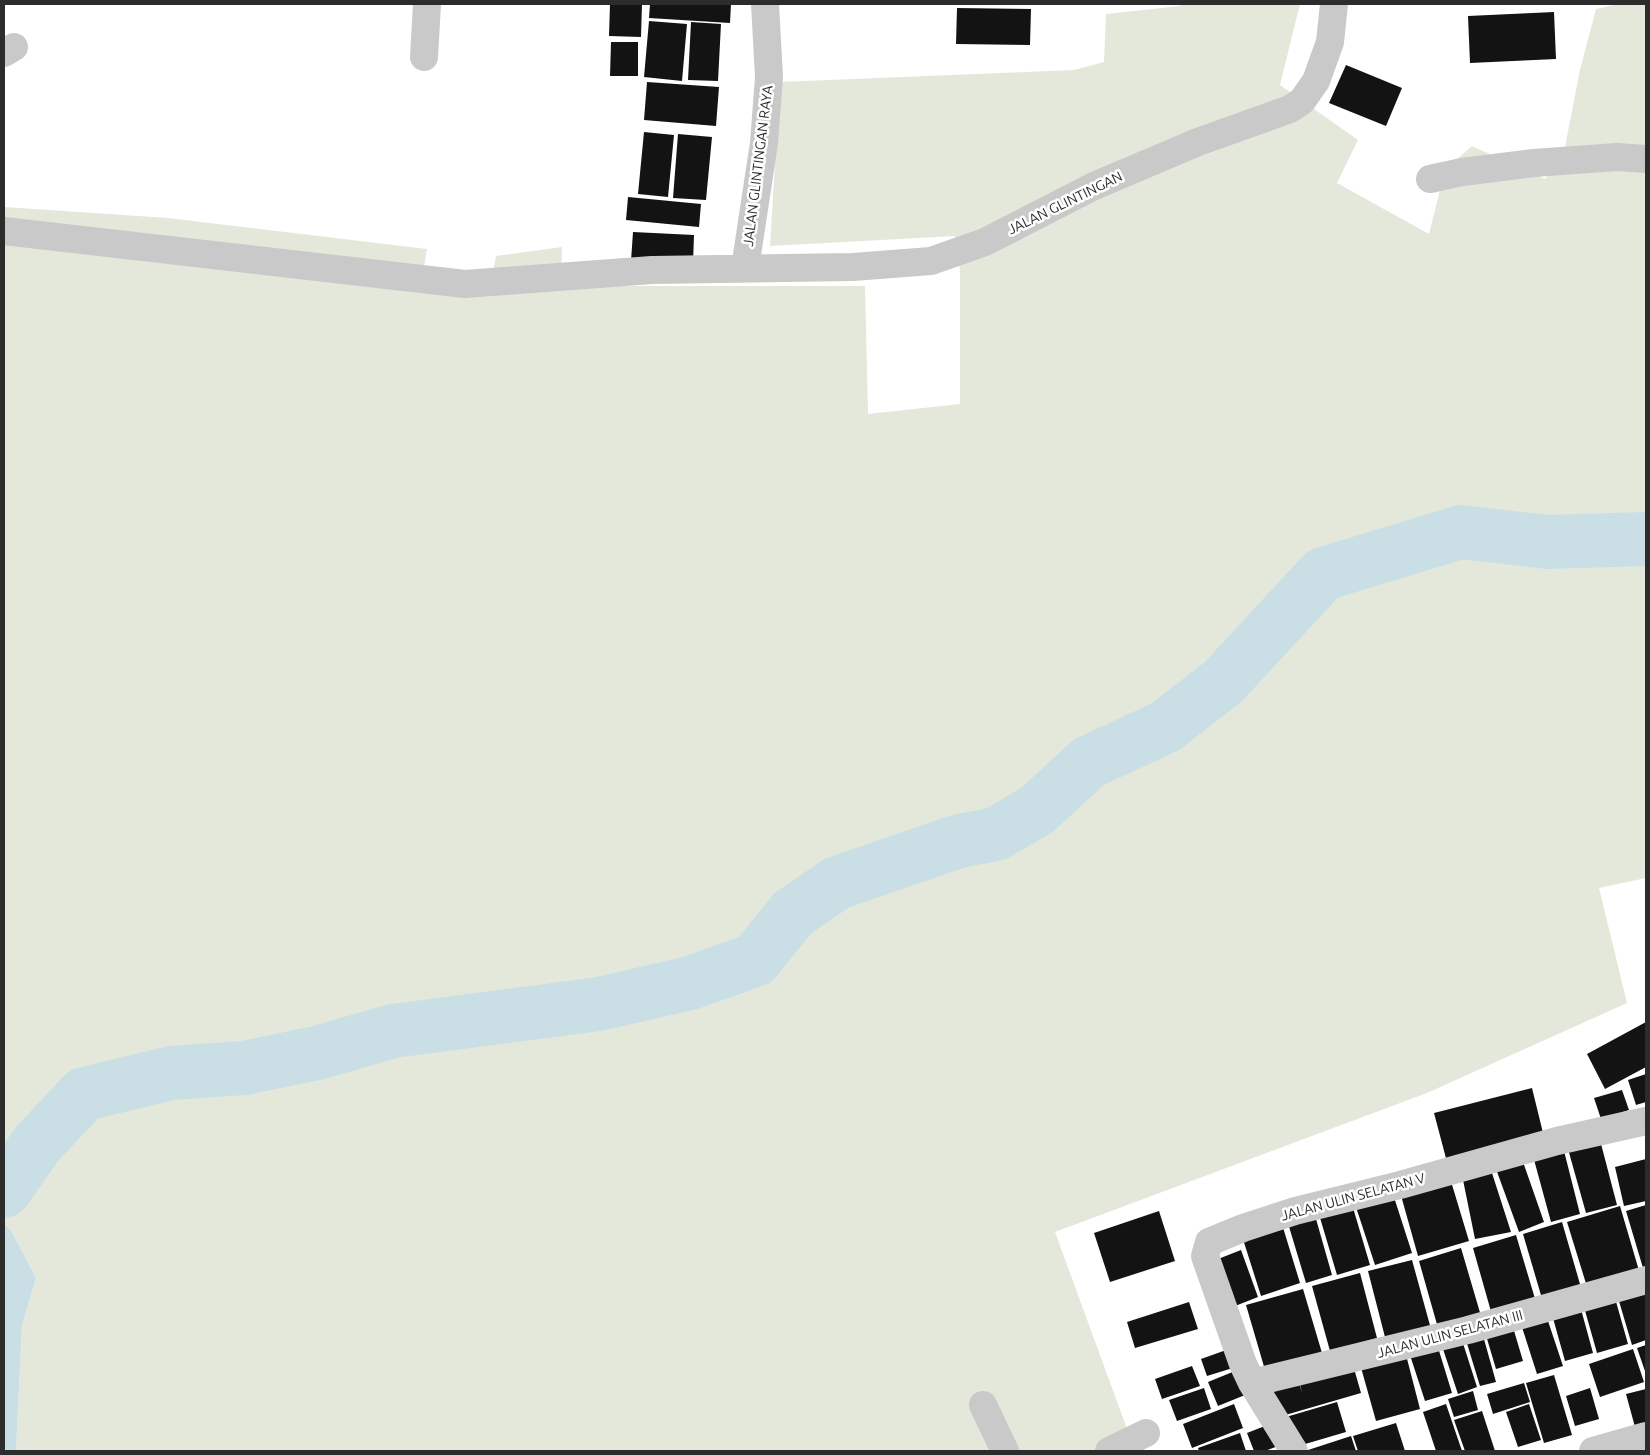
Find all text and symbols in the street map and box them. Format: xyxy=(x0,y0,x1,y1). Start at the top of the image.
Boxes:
street label: JALAN GLINTINGAN RAYA xyxy=(740,84,776,248)
street label: JALAN GLINTINGAN xyxy=(1005,168,1125,238)
street label: JALAN ULIN SELATAN V xyxy=(1279,1170,1427,1224)
street label: JALAN ULIN SELATAN III xyxy=(1375,1306,1525,1362)

